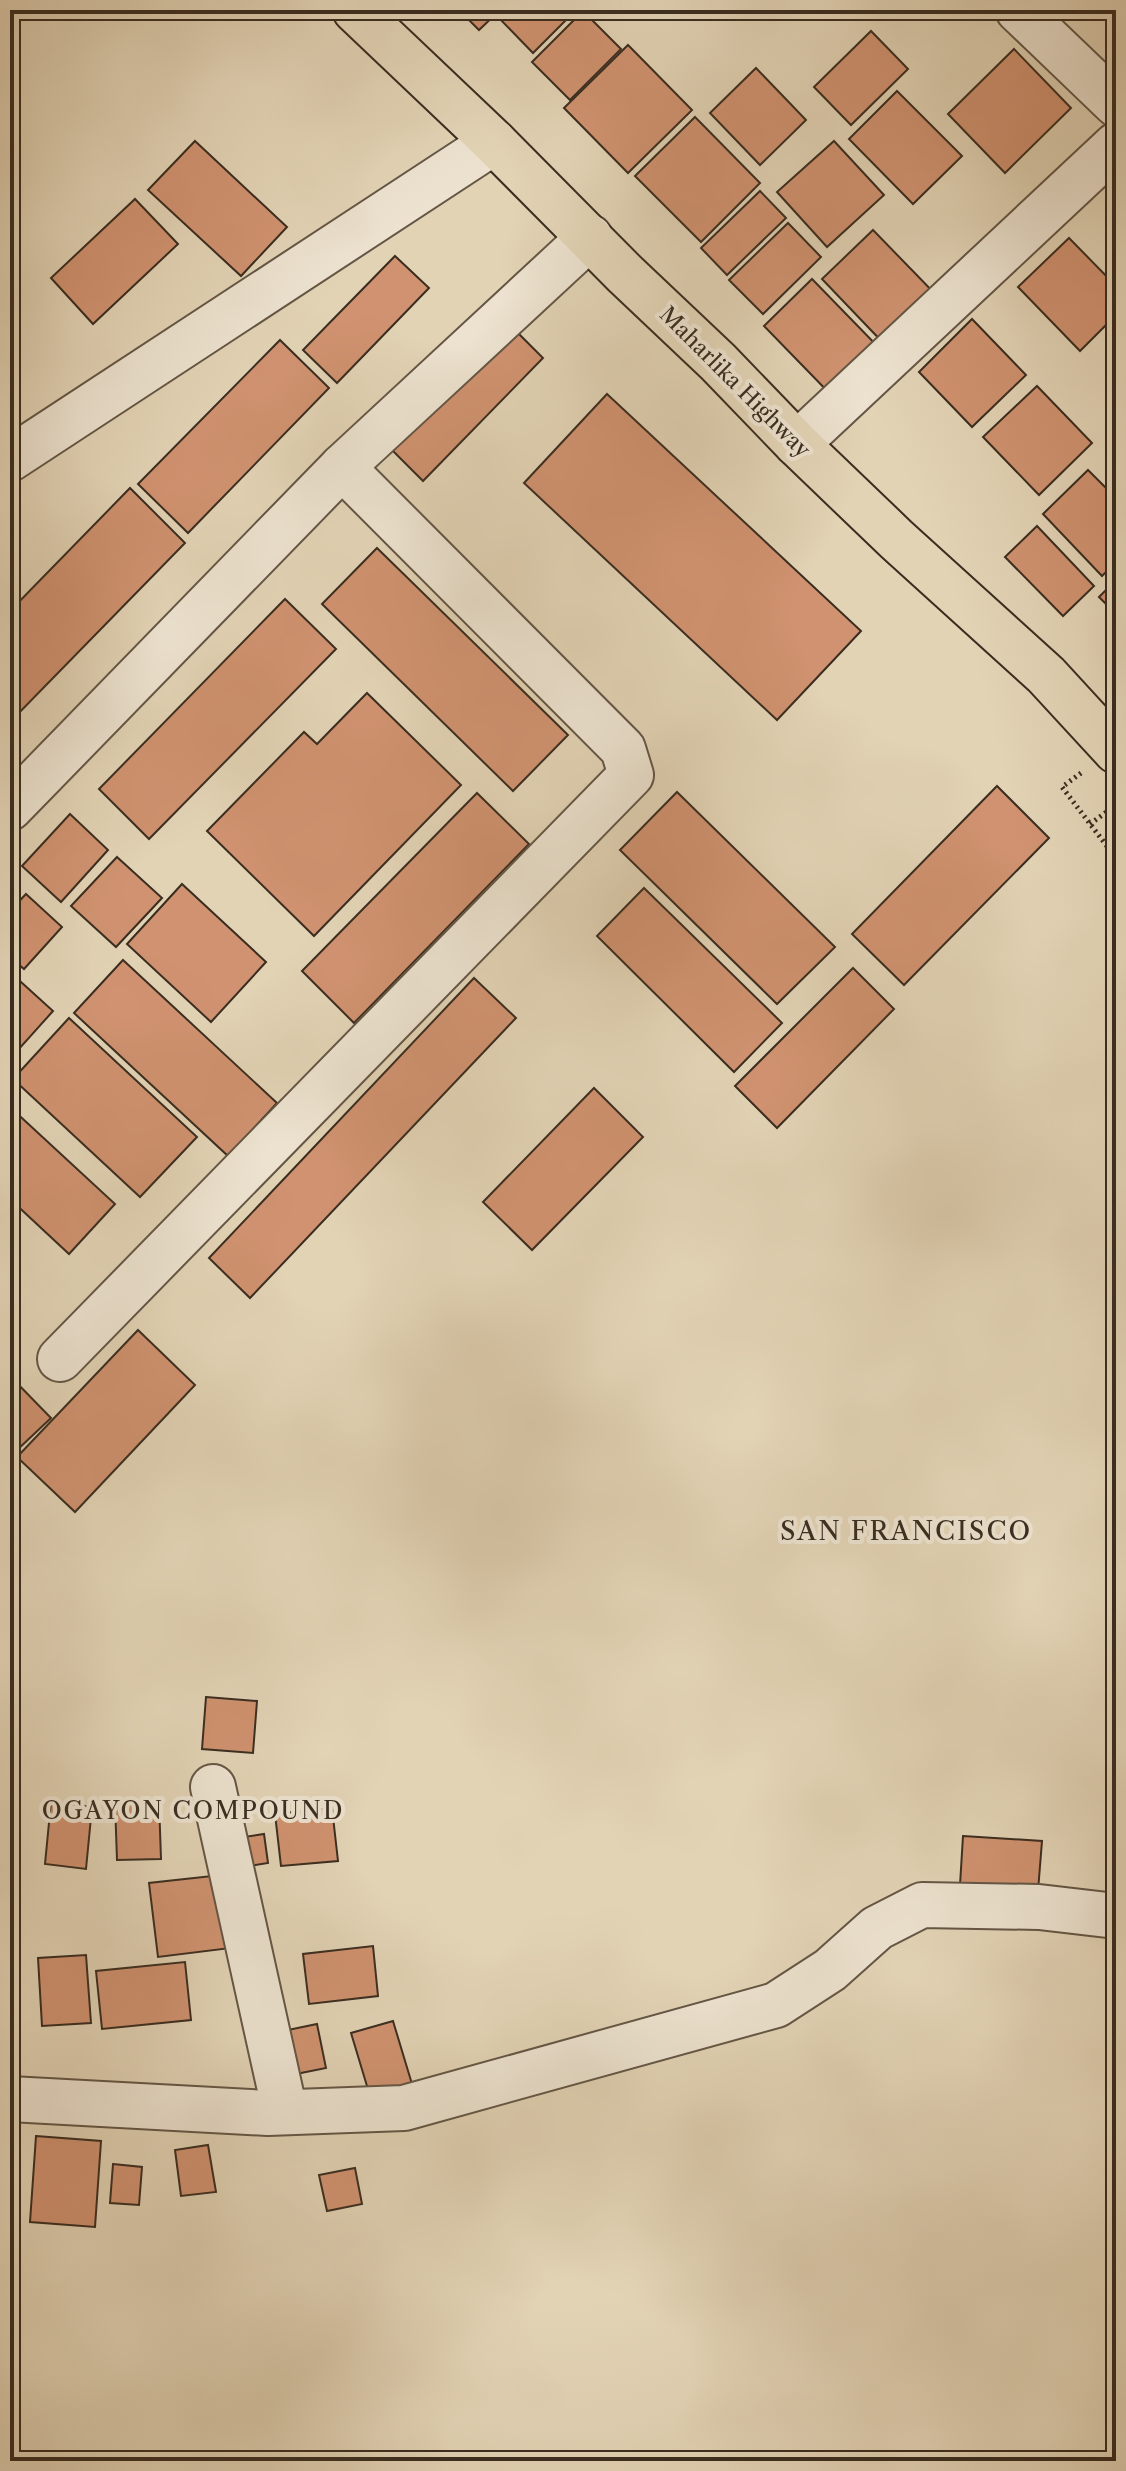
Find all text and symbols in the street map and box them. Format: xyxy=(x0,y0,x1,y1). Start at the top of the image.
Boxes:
street label: Maharlika Highway xyxy=(654,301,817,464)
district label: SAN FRANCISCO xyxy=(780,1515,1032,1547)
district label: OGAYON COMPOUND xyxy=(42,1796,344,1825)

